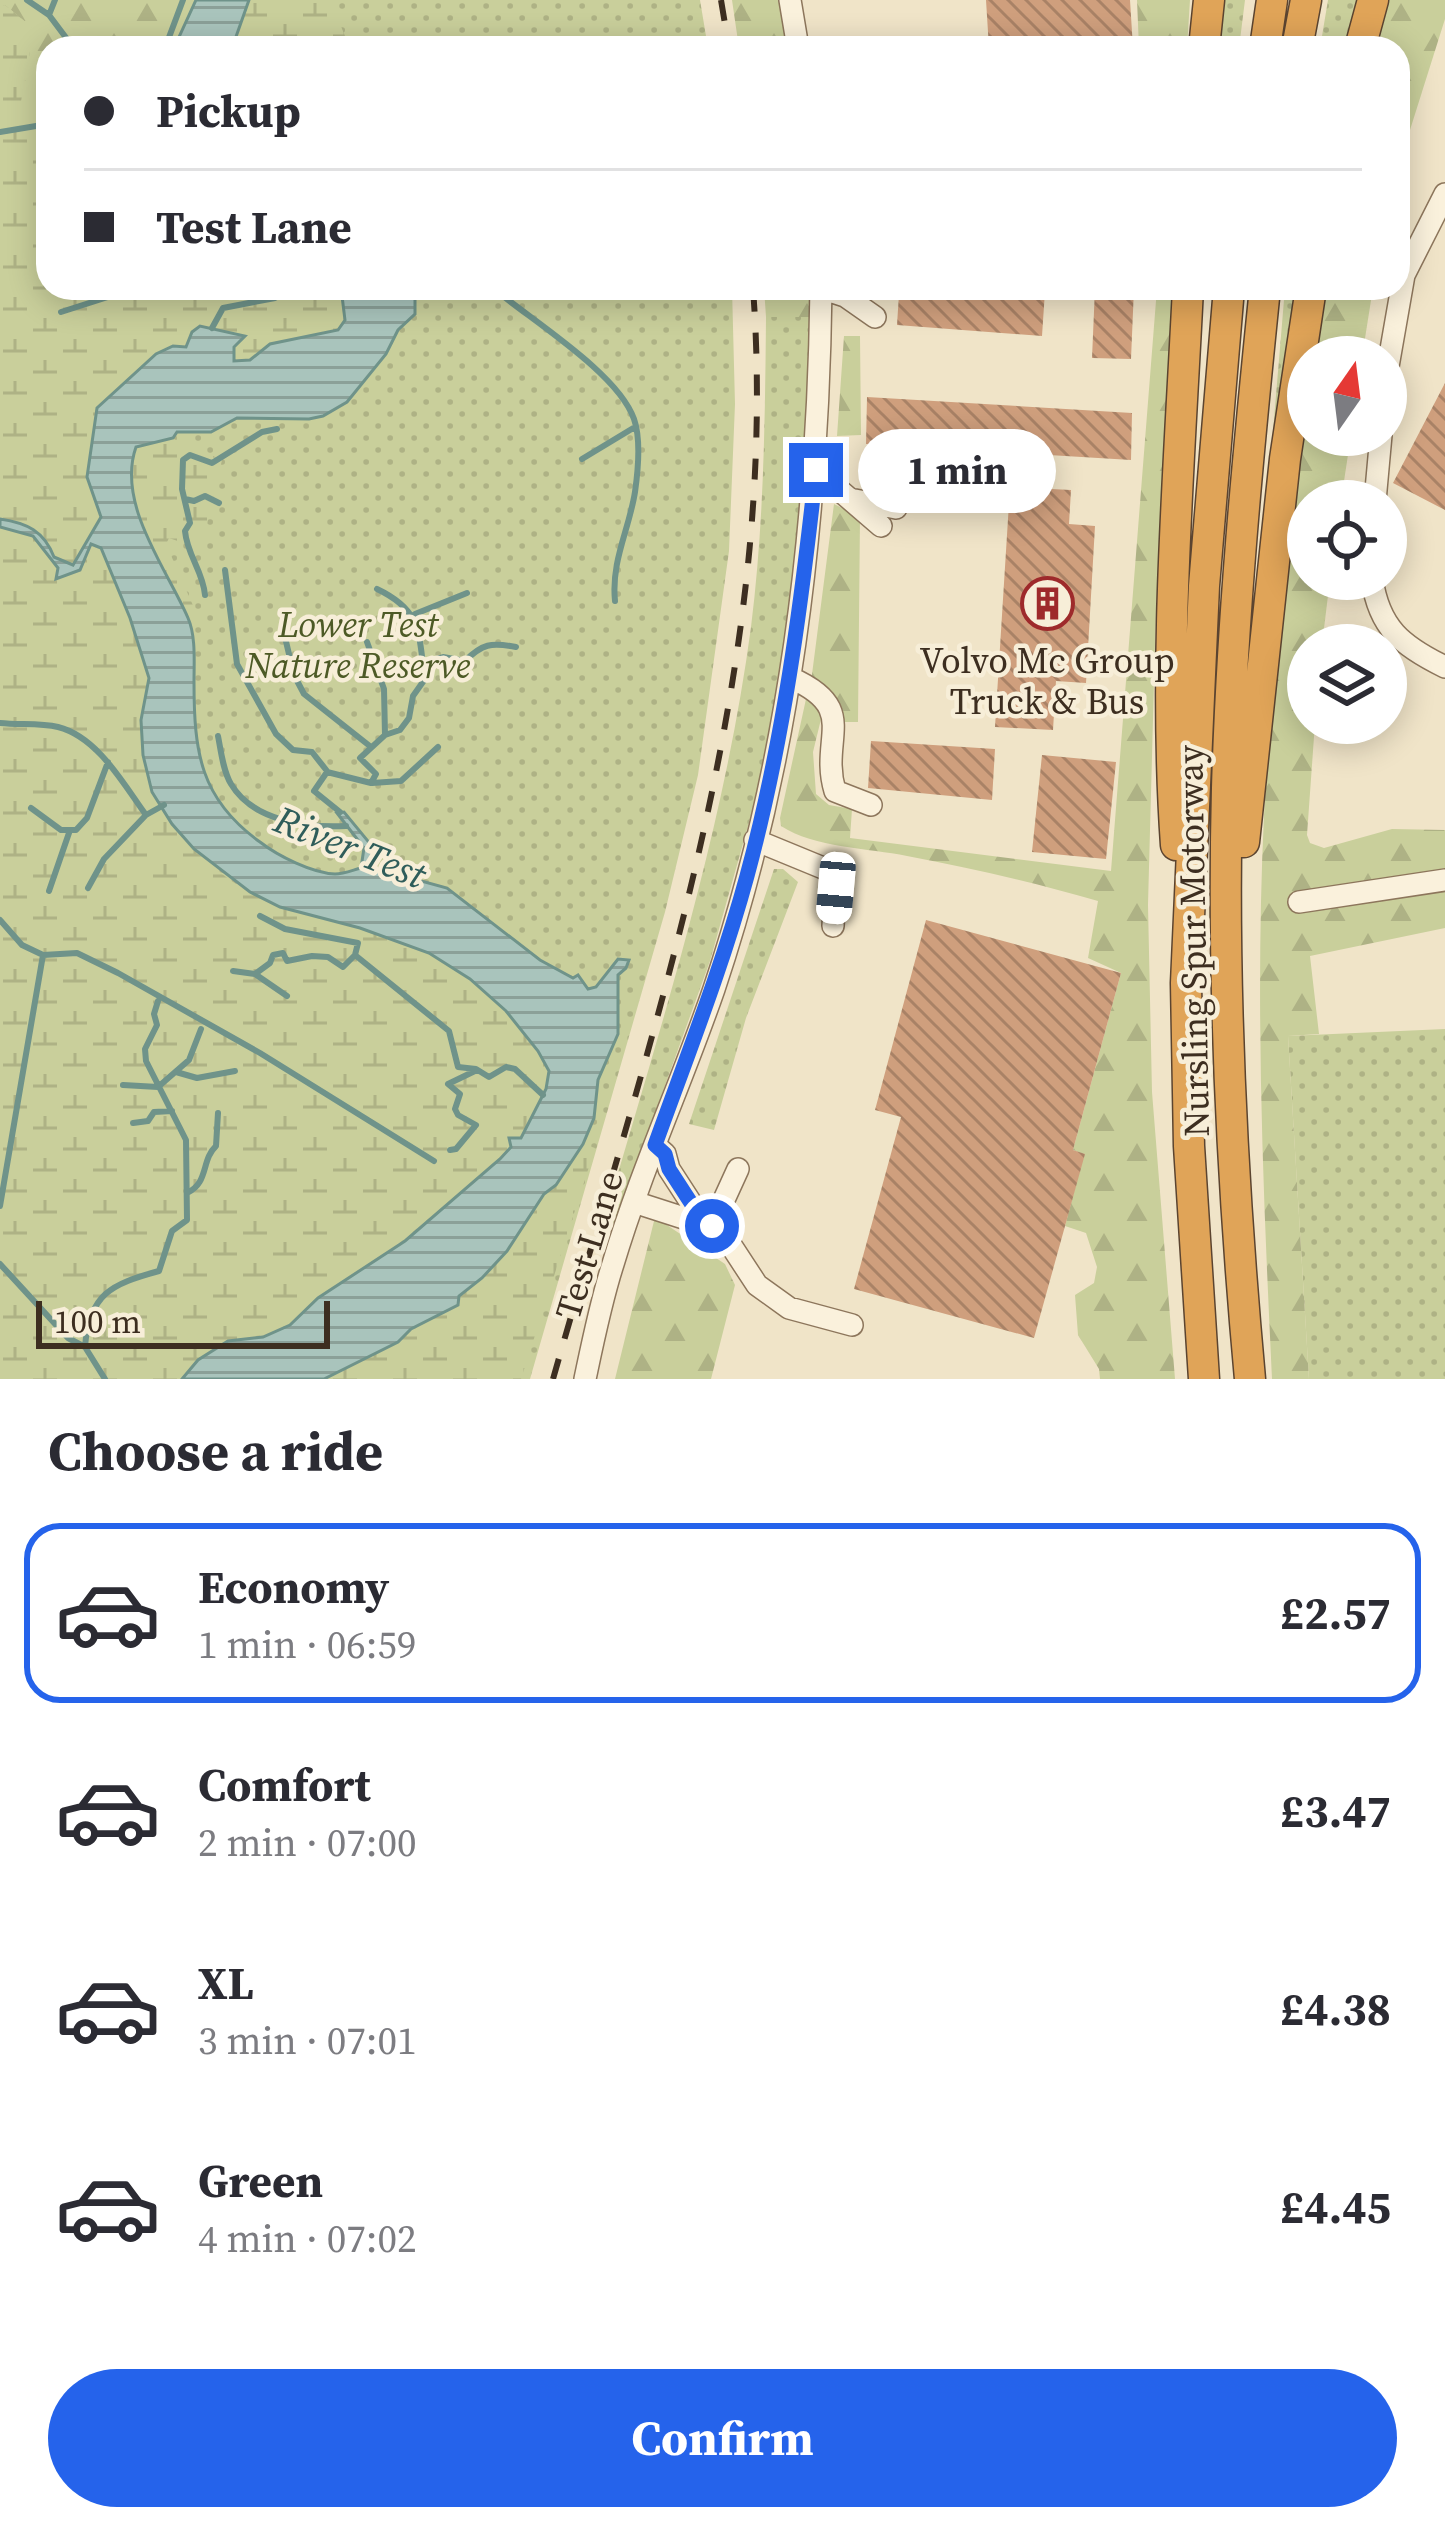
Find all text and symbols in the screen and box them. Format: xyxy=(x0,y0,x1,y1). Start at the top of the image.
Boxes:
text: Pickup xyxy=(156,80,301,142)
text: Test Lane xyxy=(156,196,352,258)
north arrow xyxy=(1287,336,1407,456)
map controls xyxy=(1287,336,1407,744)
callout: 1 min xyxy=(858,428,1056,512)
route end xyxy=(789,443,843,497)
text: 1 min xyxy=(906,444,1008,497)
button: locate xyxy=(1287,480,1407,600)
building icon: Volvo Mc Group Truck & Bus xyxy=(1019,576,1075,632)
park label: Lower Test Nature Reserve xyxy=(245,600,471,690)
button: layers xyxy=(1287,624,1407,744)
place label: Volvo Mc Group Truck & Bus xyxy=(919,636,1175,726)
street label: Nursling Spur Motorway xyxy=(1165,744,1221,1137)
water label: River Test xyxy=(265,792,435,902)
car xyxy=(815,851,857,925)
street label: Test Lane xyxy=(543,1165,635,1325)
route start xyxy=(685,1199,739,1253)
scale bar xyxy=(36,1295,330,1348)
text: 100 m xyxy=(54,1299,141,1344)
text: Choose a ride xyxy=(48,1414,383,1488)
text: Economy xyxy=(198,1556,389,1618)
icon: car xyxy=(54,1559,162,1667)
text: £2.57 xyxy=(1280,1582,1391,1644)
text: 1 min · 06:59 xyxy=(198,1618,417,1671)
text: Comfort xyxy=(198,1754,371,1816)
icon: car xyxy=(54,1757,162,1865)
text: £3.47 xyxy=(1280,1780,1391,1842)
text: 2 min · 07:00 xyxy=(198,1816,417,1869)
text: XL xyxy=(198,1952,254,2014)
icon: car xyxy=(54,1955,162,2063)
text: £4.38 xyxy=(1280,1978,1391,2040)
text: 3 min · 07:01 xyxy=(198,2014,417,2067)
text: Green xyxy=(198,2150,323,2212)
icon: car xyxy=(54,2153,162,2261)
text: £4.45 xyxy=(1280,2176,1391,2238)
text: 4 min · 07:02 xyxy=(198,2212,417,2265)
button: Confirm xyxy=(48,2369,1397,2507)

